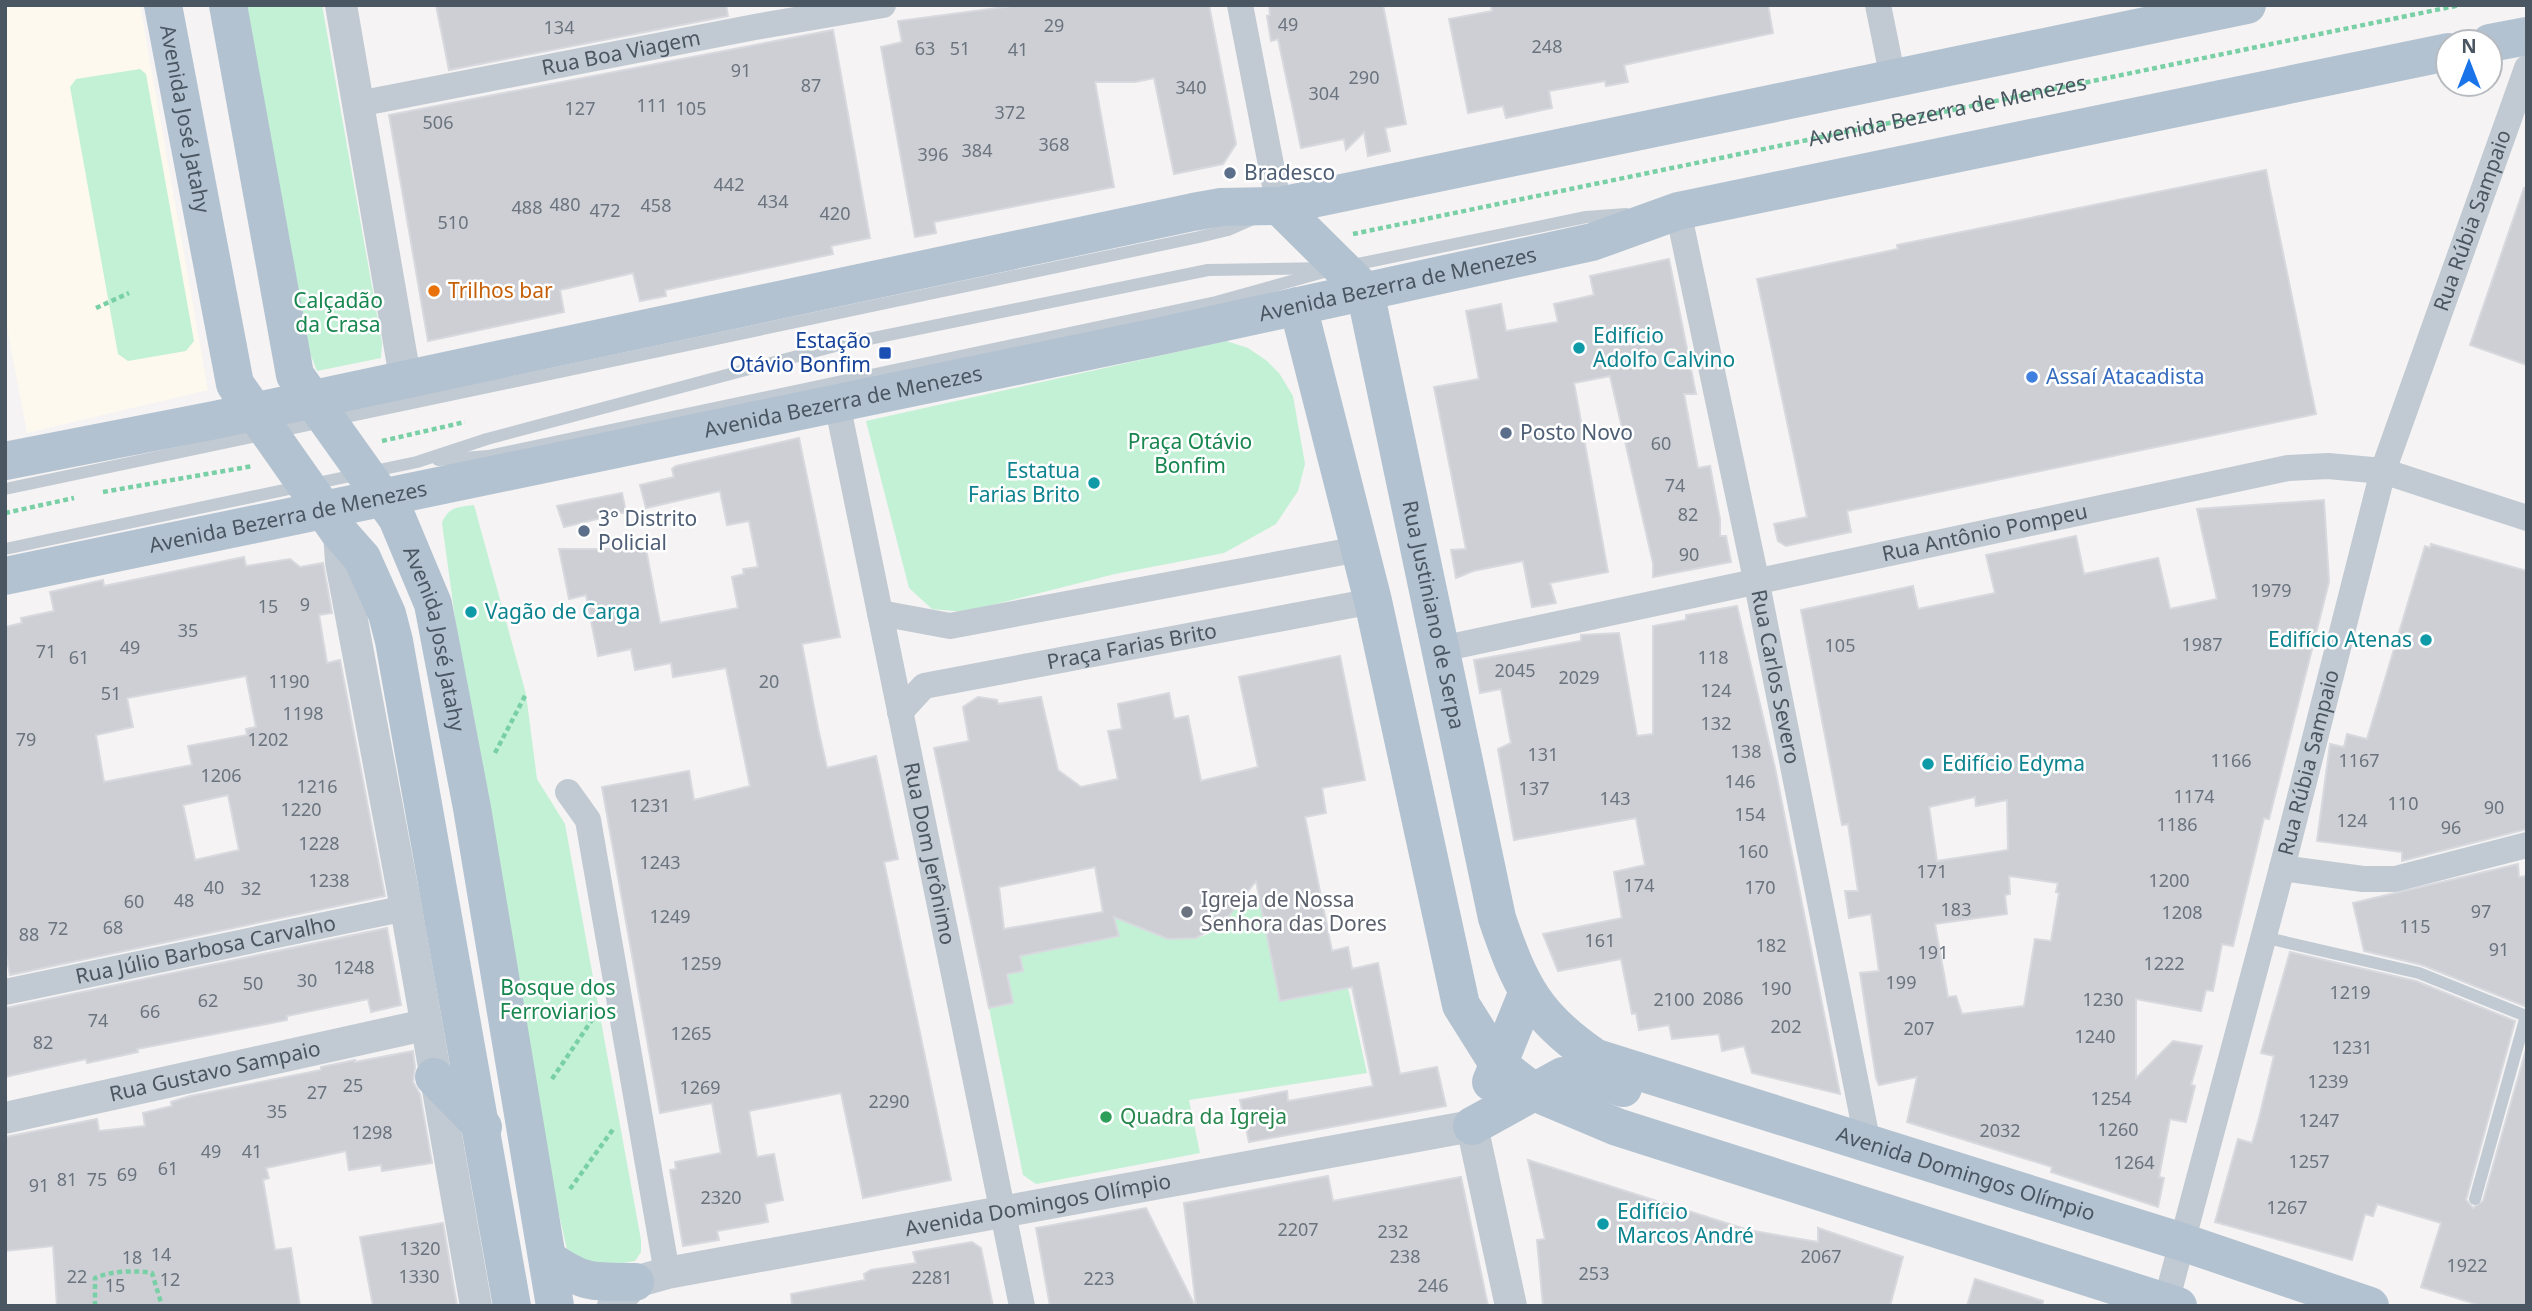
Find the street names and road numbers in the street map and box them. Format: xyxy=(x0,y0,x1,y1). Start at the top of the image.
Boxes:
street label: Avenida José Jatahy xyxy=(154,22,217,215)
street label: Rua Boa Viagem xyxy=(539,23,703,81)
street label: Avenida Bezerra de Menezes xyxy=(1806,68,2089,152)
street label: Rua Rúbia Sampaio xyxy=(2426,126,2517,315)
street label: Avenida Bezerra de Menezes xyxy=(1256,240,1539,327)
street label: Avenida Bezerra de Menezes xyxy=(701,359,984,444)
street label: Avenida Bezerra de Menezes xyxy=(146,474,429,559)
street label: Rua Antônio Pompeu xyxy=(1879,496,2090,567)
street label: Rua Justiniano de Serpa xyxy=(1396,498,1472,732)
street label: Avenida José Jatahy xyxy=(397,542,472,734)
street label: Rua Carlos Severo xyxy=(1745,587,1807,766)
street label: Praça Farias Brito xyxy=(1044,616,1219,675)
street label: Rua Rúbia Sampaio xyxy=(2271,667,2345,858)
street label: Rua Dom Jerônimo xyxy=(898,760,963,947)
street label: Rua Júlio Barbosa Carvalho xyxy=(73,908,338,990)
street label: Rua Gustavo Sampaio xyxy=(106,1034,323,1108)
street label: Avenida Domingos Olímpio xyxy=(1833,1119,2099,1227)
street label: Avenida Domingos Olímpio xyxy=(903,1166,1173,1242)

